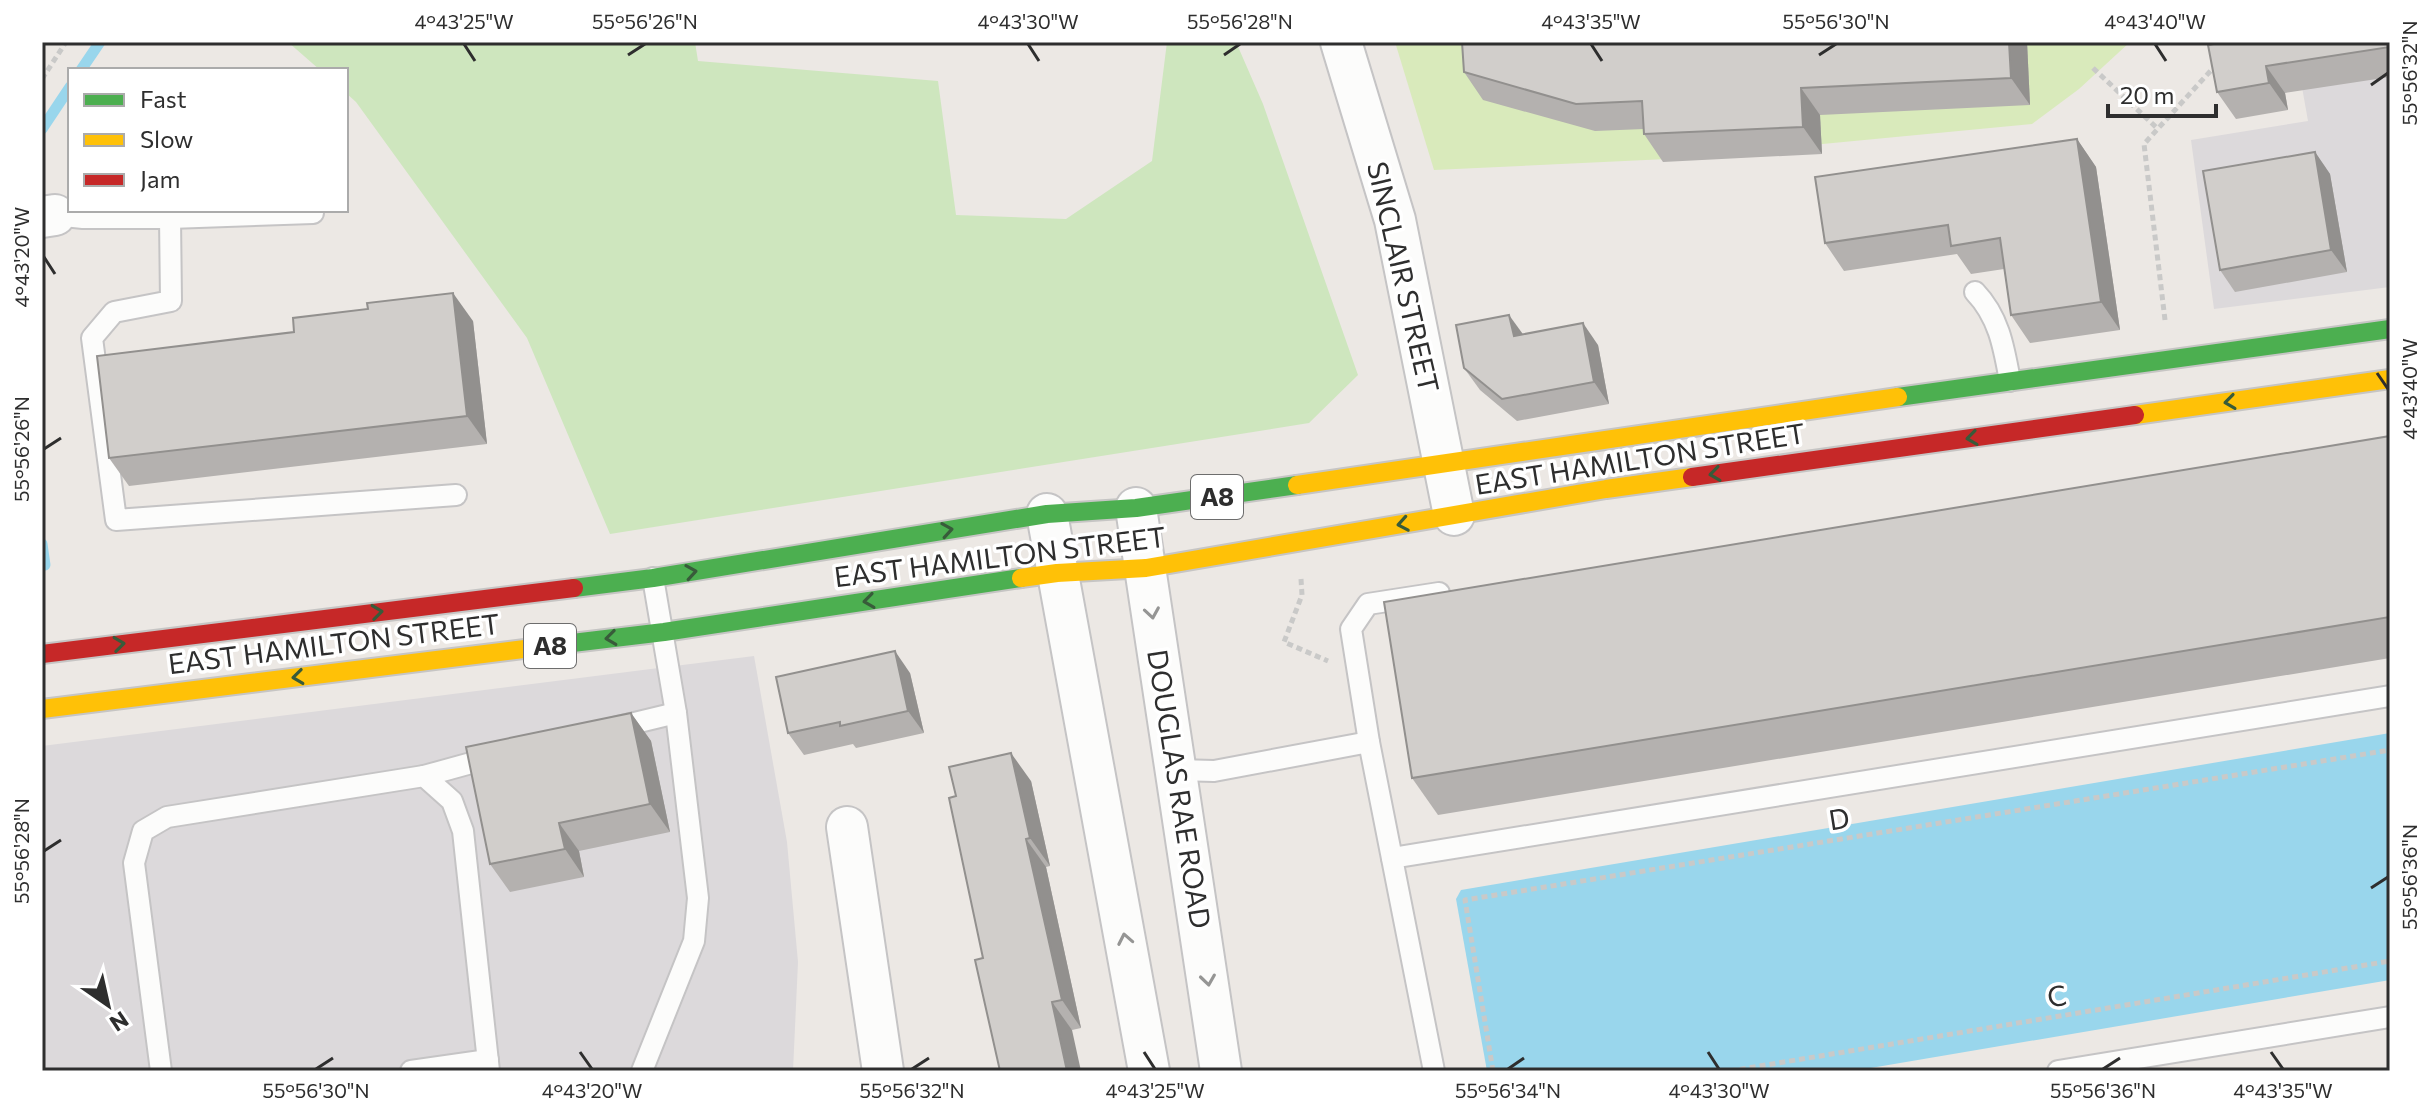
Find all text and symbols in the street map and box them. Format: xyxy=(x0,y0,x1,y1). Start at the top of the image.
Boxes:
text: 4°43'25"W xyxy=(414,9,514,33)
text: 55°56'26"N xyxy=(592,9,698,33)
text: 4°43'30"W xyxy=(977,9,1079,33)
text: 55°56'28"N xyxy=(1187,9,1293,33)
text: 4°43'35"W xyxy=(1541,9,1641,33)
text: 55°56'30"N xyxy=(1782,9,1890,33)
text: 4°43'40"W xyxy=(2104,9,2206,33)
text: 55°56'32"N xyxy=(2397,20,2421,126)
legend xyxy=(68,68,348,212)
scale bar xyxy=(2108,68,2216,118)
text: 20 m xyxy=(2120,80,2174,109)
text: Fast xyxy=(140,84,187,113)
text: Slow xyxy=(140,124,193,153)
street label: SINCLAIR STREET xyxy=(1361,158,1447,396)
text: Jam xyxy=(140,164,180,193)
text: 4°43'20"W xyxy=(9,207,33,307)
text: 4°43'40"W xyxy=(2397,338,2421,440)
one-way arrow xyxy=(2223,393,2236,410)
text: 55°56'26"N xyxy=(9,396,33,502)
street label: EAST HAMILTON STREET xyxy=(1472,415,1807,501)
one-way arrow xyxy=(1965,429,1979,446)
one-way arrow xyxy=(1708,465,1722,482)
road number: A8 xyxy=(1191,475,1243,519)
one-way arrow xyxy=(1396,515,1409,532)
street label: EAST HAMILTON STREET xyxy=(832,519,1168,593)
one-way arrow xyxy=(941,523,954,540)
one-way arrow xyxy=(684,564,698,581)
one-way arrow xyxy=(862,592,876,609)
one-way arrow xyxy=(371,604,384,621)
street label: EAST HAMILTON STREET xyxy=(166,606,502,680)
one-way arrow xyxy=(1143,606,1160,619)
road number: A8 xyxy=(524,624,576,668)
one-way arrow xyxy=(605,629,618,646)
one-way arrow xyxy=(113,636,126,653)
street label: DOUGLAS RAE ROAD xyxy=(1141,647,1219,931)
one-way arrow xyxy=(291,668,305,685)
text: 55°56'28"N xyxy=(9,798,33,904)
street label: D xyxy=(1826,800,1852,836)
text: 55°56'36"N xyxy=(2397,824,2421,930)
one-way arrow xyxy=(1117,933,1134,946)
north arrow xyxy=(68,965,148,1045)
one-way arrow xyxy=(1199,974,1216,987)
street label: C xyxy=(2045,977,2069,1013)
text: N xyxy=(105,1006,134,1038)
text: 55°56'30"N xyxy=(262,1078,370,1102)
text: 4°43'20"W xyxy=(542,1078,642,1102)
text: 55°56'32"N xyxy=(859,1078,965,1102)
text: 4°43'25"W xyxy=(1105,1078,1205,1102)
text: 55°56'34"N xyxy=(1455,1078,1561,1102)
text: 4°43'30"W xyxy=(1668,1078,1770,1102)
text: 55°56'36"N xyxy=(2050,1078,2156,1102)
text: 4°43'35"W xyxy=(2233,1078,2333,1102)

